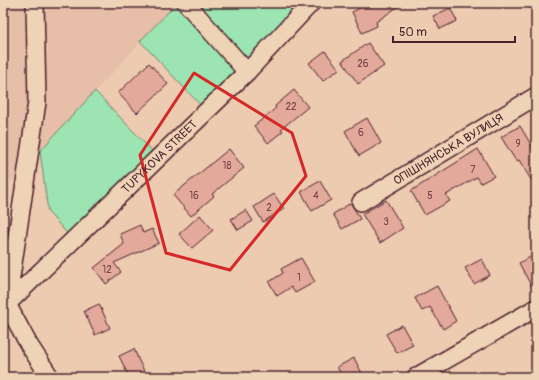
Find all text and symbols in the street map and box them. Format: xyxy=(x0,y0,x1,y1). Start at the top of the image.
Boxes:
scale bar xyxy=(393,18,515,44)
text: 50 m xyxy=(399,25,427,40)
house number: 26 xyxy=(357,58,369,70)
house number: 22 xyxy=(285,101,297,113)
street label: ОПІШНЯНСЬКА ВУЛИЦЯ xyxy=(390,110,506,188)
street label: TUPYKOVA STREET xyxy=(118,117,201,197)
house number: 6 xyxy=(358,127,364,139)
house number: 9 xyxy=(515,138,521,150)
house number: 18 xyxy=(223,160,231,172)
house number: 7 xyxy=(470,164,476,176)
house number: 16 xyxy=(189,190,199,202)
house number: 4 xyxy=(313,190,319,202)
house number: 5 xyxy=(427,190,433,202)
house number: 2 xyxy=(266,202,272,214)
house number: 3 xyxy=(383,216,389,228)
house number: 12 xyxy=(102,264,112,276)
house number: 1 xyxy=(297,272,301,284)

